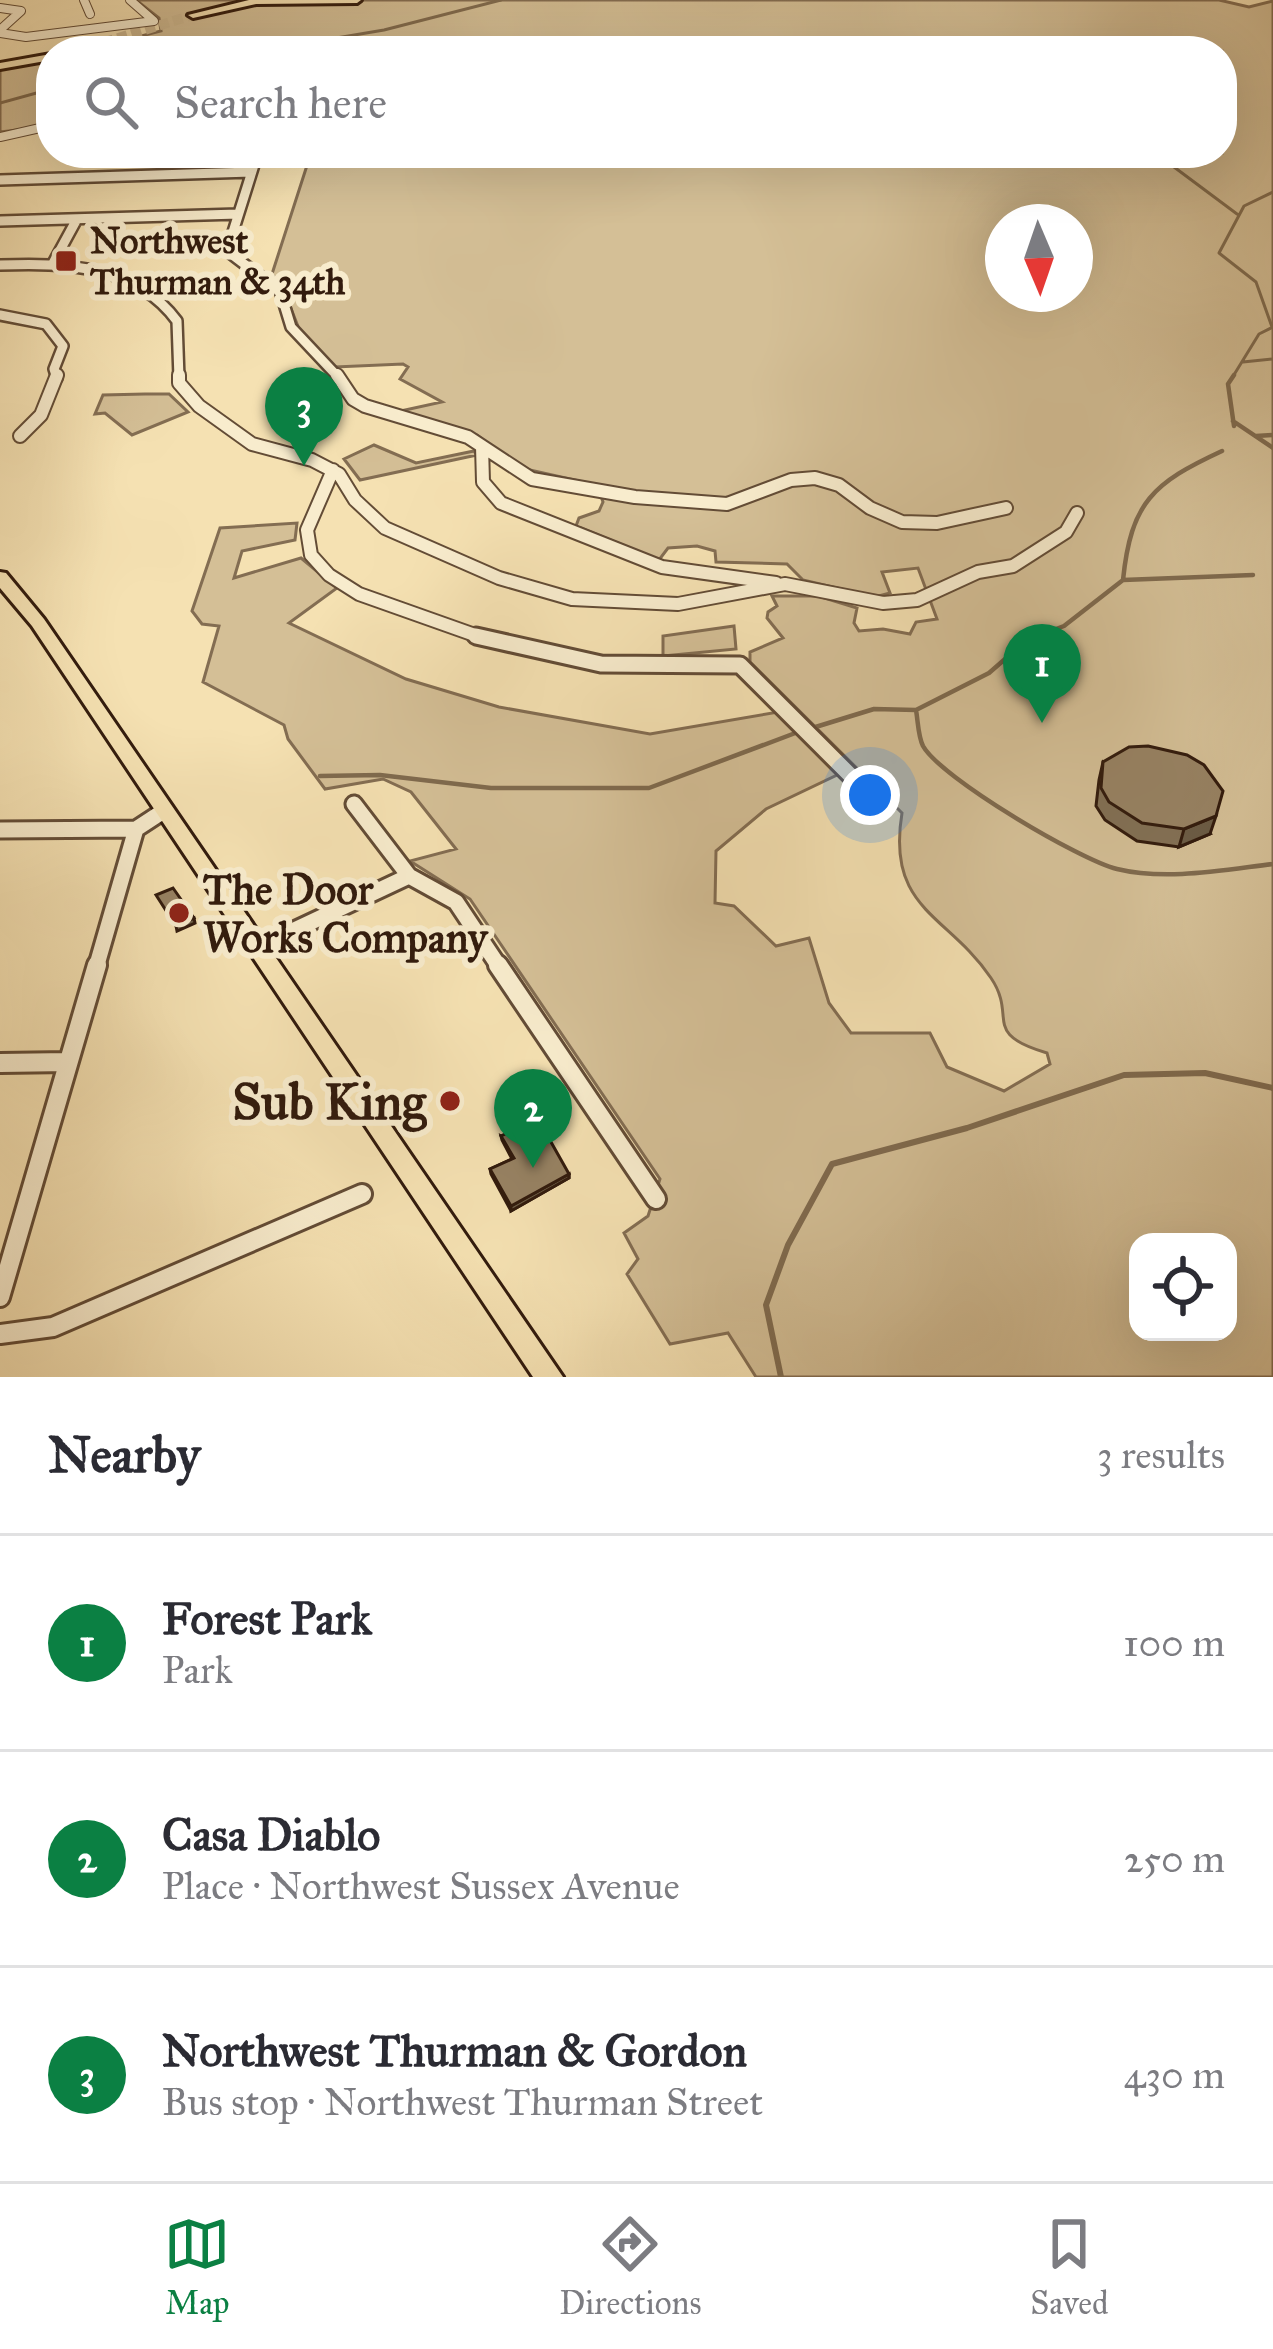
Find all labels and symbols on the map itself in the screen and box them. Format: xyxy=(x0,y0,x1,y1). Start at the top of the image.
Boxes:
north arrow xyxy=(985,204,1093,312)
place label: Northwest Thurman & 34th xyxy=(90,219,345,304)
marker: Northwest Thurman & 34th xyxy=(53,248,79,274)
pin: 3 xyxy=(265,367,343,466)
pin: 1 xyxy=(1003,624,1081,723)
your location xyxy=(840,765,900,825)
place label: The Door Works Company xyxy=(203,864,489,964)
marker: The Door Works Company xyxy=(166,900,192,926)
pin: 2 xyxy=(494,1069,572,1168)
place label: Sub King xyxy=(232,1071,427,1133)
marker: Sub King xyxy=(437,1088,463,1114)

